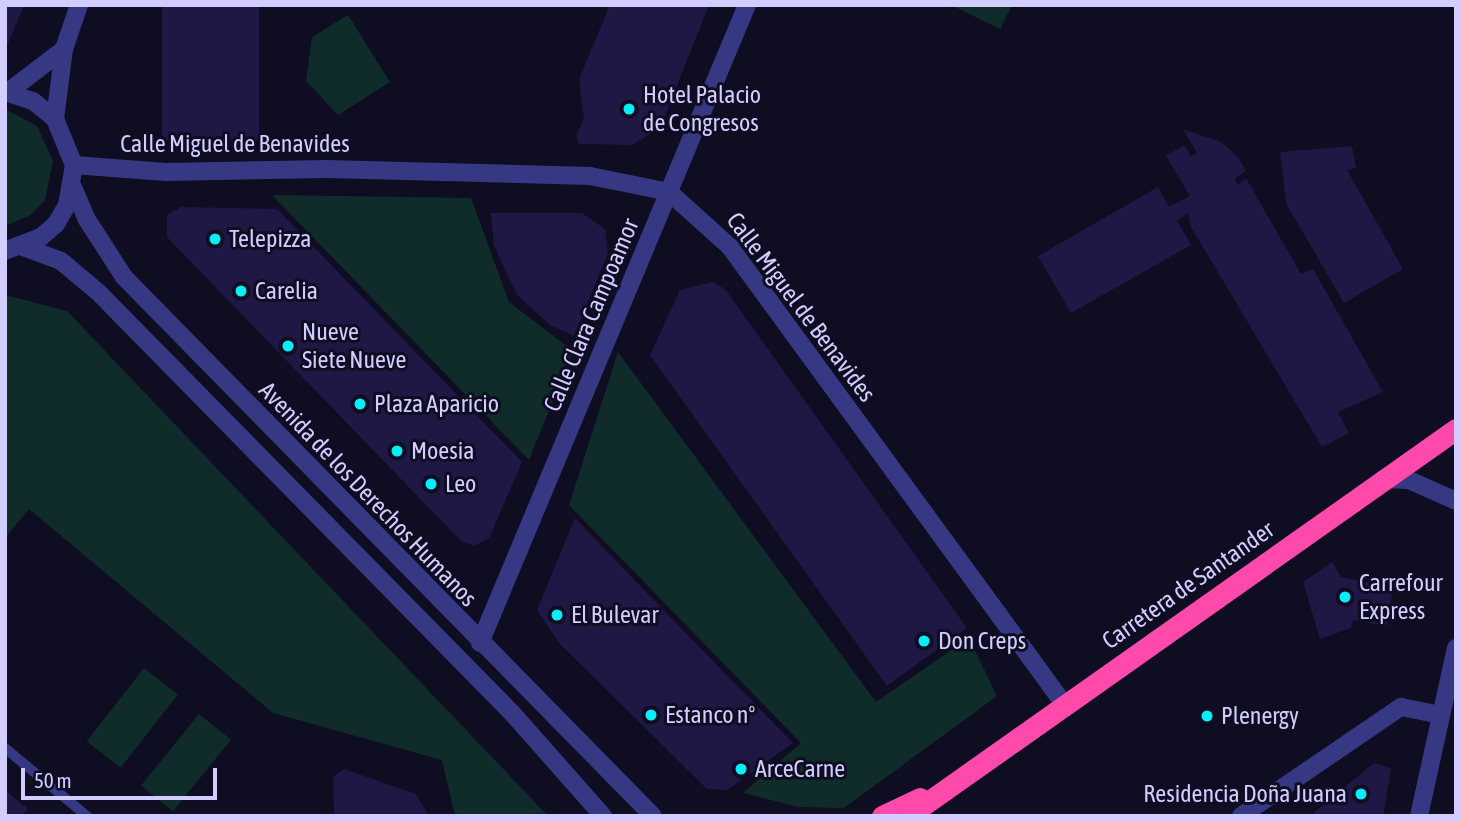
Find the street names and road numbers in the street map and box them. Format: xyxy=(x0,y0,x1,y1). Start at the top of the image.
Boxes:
street label: Calle Miguel de Benavides xyxy=(120,130,350,158)
street label: Calle Miguel de Benavides xyxy=(720,207,882,407)
street label: Calle Clara Campoamor xyxy=(537,214,645,416)
street label: Avenida de los Derechos Humanos xyxy=(253,376,483,612)
street label: Carretera de Santander xyxy=(1097,515,1279,655)

